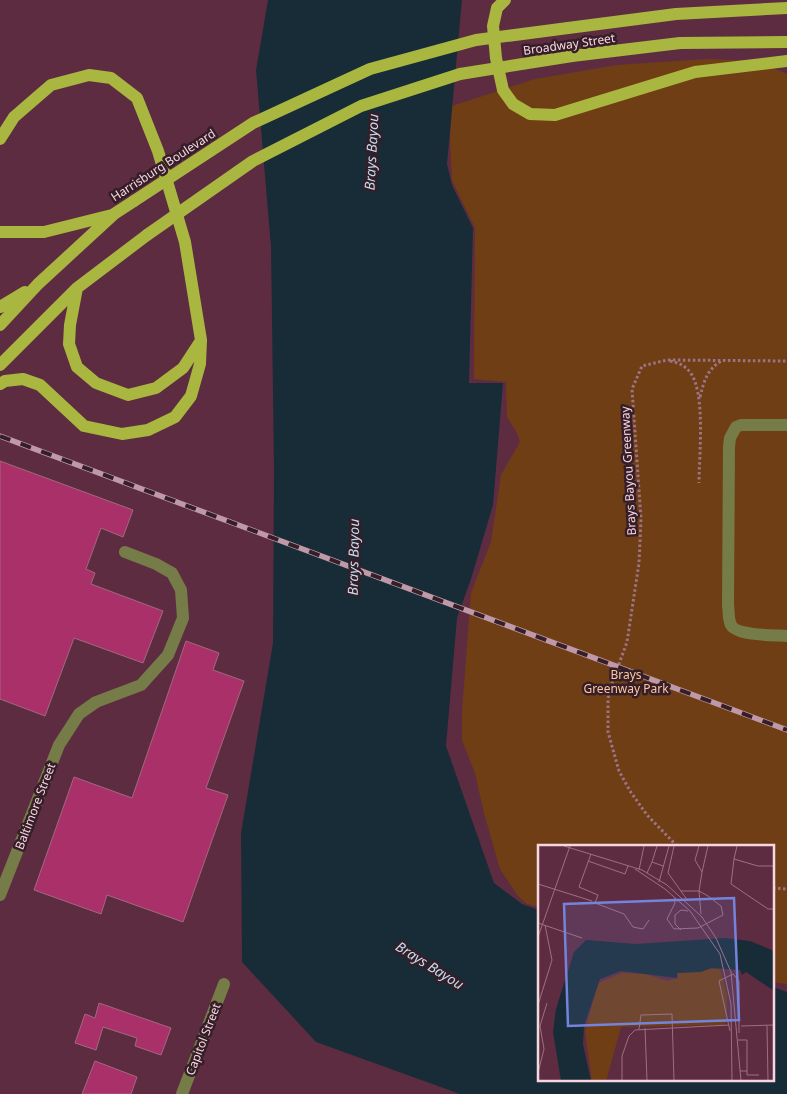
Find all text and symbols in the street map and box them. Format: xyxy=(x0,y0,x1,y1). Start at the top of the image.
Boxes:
street label: Broadway Street xyxy=(522,29,617,59)
water label: Brays Bayou xyxy=(360,113,382,191)
street label: Harrisburg Boulevard xyxy=(107,125,219,205)
street label: Brays Bayou Greenway xyxy=(616,405,640,536)
water label: Brays Bayou xyxy=(343,518,363,596)
park label: Brays Greenway Park xyxy=(583,666,669,697)
street label: Baltimore Street xyxy=(11,760,60,852)
inset map xyxy=(538,845,774,1082)
water label: Brays Bayou xyxy=(392,937,468,993)
street label: Capitol Street xyxy=(181,1000,225,1078)

